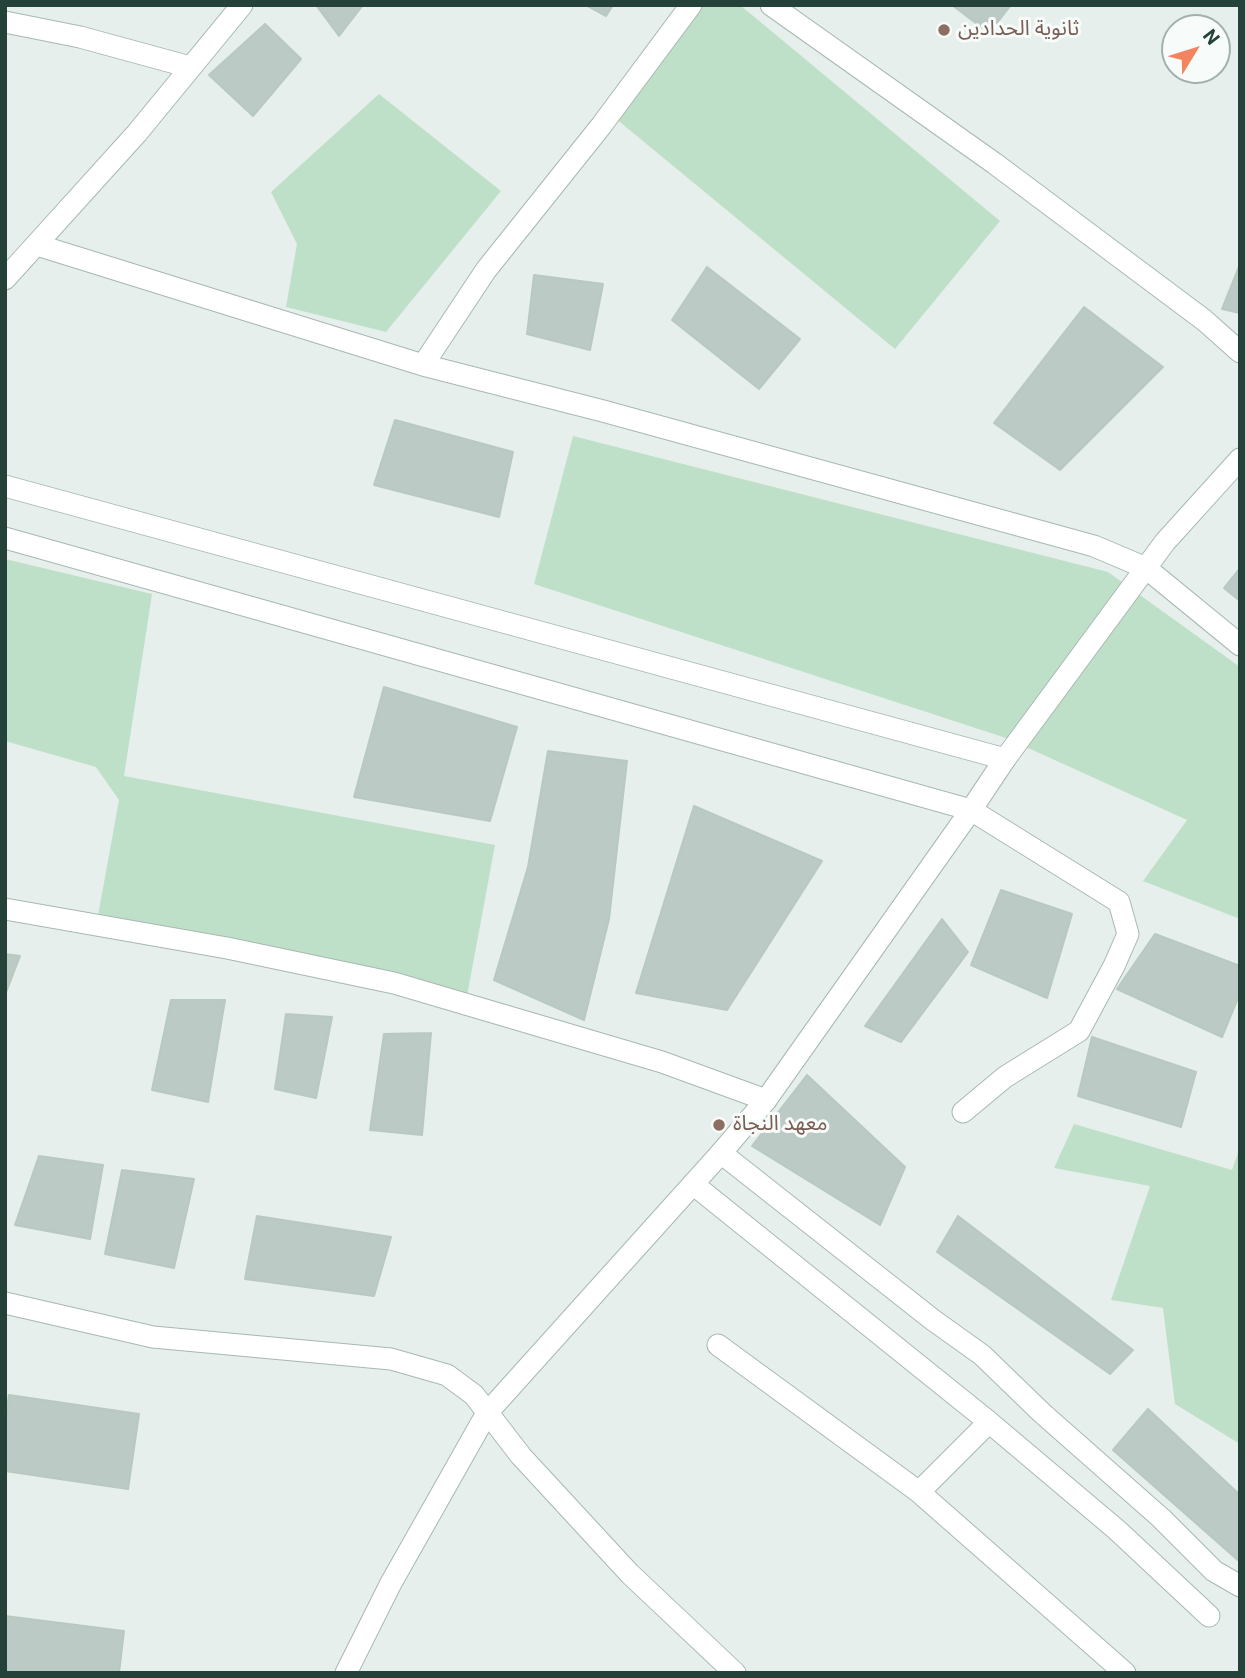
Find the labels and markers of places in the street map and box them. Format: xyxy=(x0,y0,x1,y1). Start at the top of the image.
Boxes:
place label: ثانوية الحدادين xyxy=(958,17,1079,43)
marker: ثانوية الحدادين xyxy=(936,22,952,38)
place label: معهد النجاة xyxy=(733,1112,828,1138)
marker: معهد النجاة xyxy=(711,1117,727,1133)

